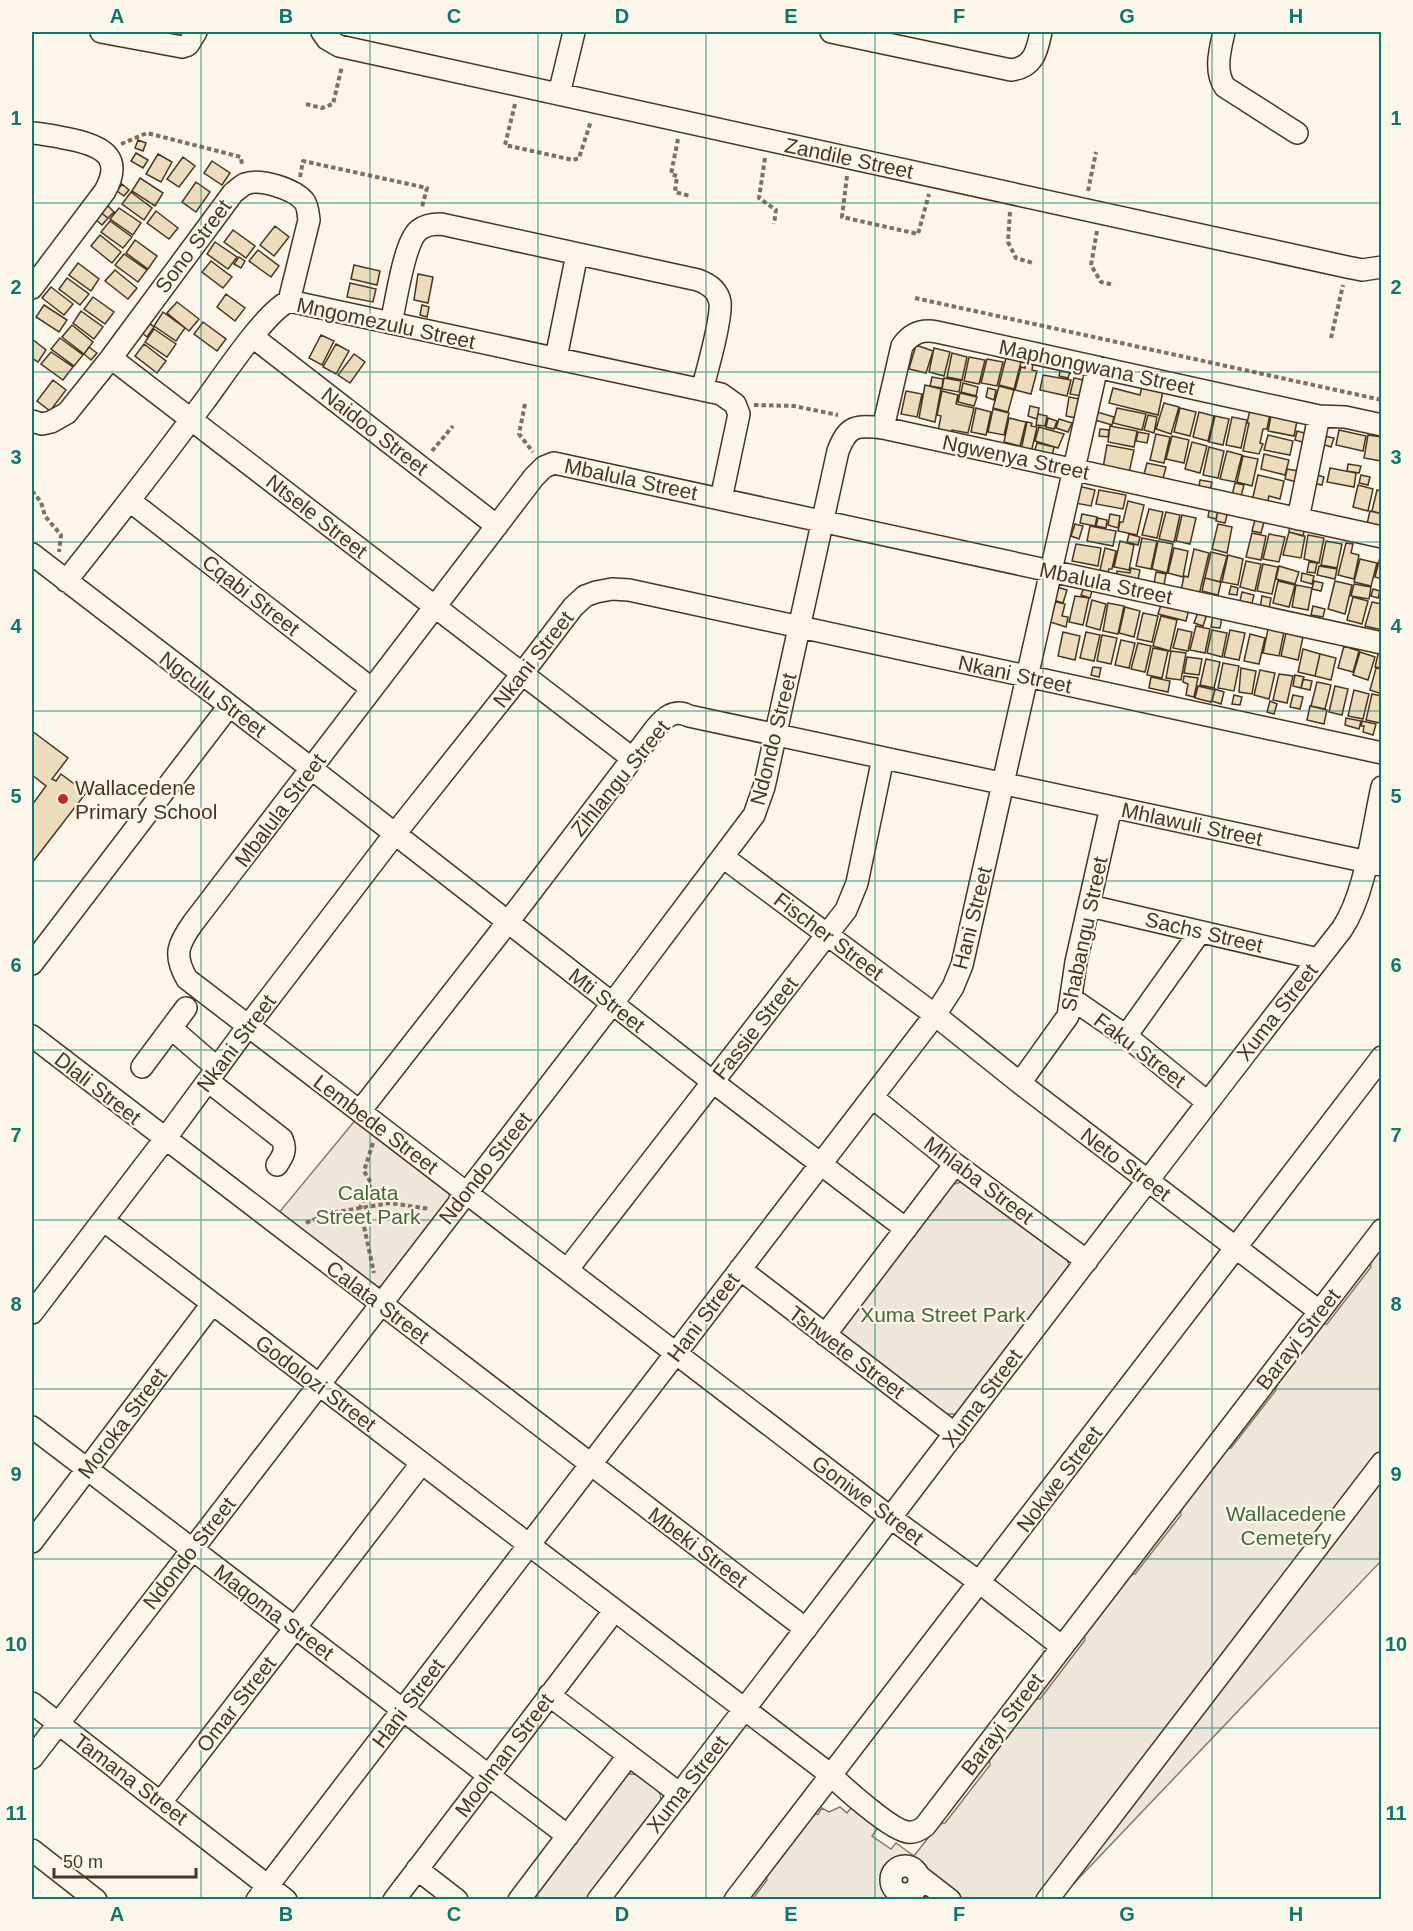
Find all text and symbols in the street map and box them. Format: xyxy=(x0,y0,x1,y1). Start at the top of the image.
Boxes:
text: A xyxy=(110,5,124,27)
text: B xyxy=(279,5,293,27)
text: C xyxy=(447,5,461,27)
text: D xyxy=(615,5,629,27)
text: E xyxy=(784,5,798,27)
text: F xyxy=(953,5,965,27)
text: G xyxy=(1119,5,1135,27)
text: H xyxy=(1289,5,1303,27)
text: 1 xyxy=(10,107,22,129)
text: 1 xyxy=(1390,107,1402,129)
street label: Zandile Street xyxy=(783,133,915,183)
street label: Sono Street xyxy=(150,195,236,297)
text: 2 xyxy=(10,276,22,298)
text: 2 xyxy=(1390,276,1402,298)
street label: Mngomezulu Street xyxy=(295,293,478,353)
street label: Maphongwana Street xyxy=(997,335,1197,399)
street label: Naidoo Street xyxy=(317,382,433,480)
street label: Ngwenya Street xyxy=(941,430,1092,484)
text: 3 xyxy=(10,446,22,468)
text: 3 xyxy=(1390,446,1402,468)
street label: Mbalula Street xyxy=(562,454,700,504)
street label: Ntsele Street xyxy=(262,470,372,563)
street label: Cqabi Street xyxy=(198,550,304,640)
street label: Mbalula Street xyxy=(1037,558,1175,608)
street label: Nkani Street xyxy=(488,606,578,712)
text: 4 xyxy=(10,615,22,637)
text: 4 xyxy=(1390,615,1402,637)
street label: Ngculu Street xyxy=(155,647,271,742)
street label: Nkani Street xyxy=(956,651,1074,697)
street label: Ndondo Street xyxy=(745,670,801,807)
street label: Zihlangu Street xyxy=(566,715,674,841)
street label: Mbalula Street xyxy=(230,749,330,871)
place label: Wallacedene Primary School xyxy=(75,776,217,823)
text: 5 xyxy=(10,785,22,807)
text: 5 xyxy=(1390,785,1402,807)
marker: Wallacedene Primary School xyxy=(56,792,70,806)
street label: Mhlawuli Street xyxy=(1119,798,1265,850)
street label: Shabangu Street xyxy=(1056,854,1112,1013)
street label: Hani Street xyxy=(948,864,996,972)
street label: Fischer Street xyxy=(770,887,888,985)
street label: Sachs Street xyxy=(1143,907,1265,957)
text: 6 xyxy=(10,954,22,976)
text: 6 xyxy=(1390,954,1402,976)
street label: Xuma Street xyxy=(1232,959,1322,1065)
street label: Mti Street xyxy=(565,963,650,1037)
street label: Fassie Street xyxy=(708,972,802,1084)
street label: Nkani Street xyxy=(192,990,280,1096)
street label: Faku Street xyxy=(1090,1008,1190,1092)
street label: Dlali Street xyxy=(50,1047,146,1129)
street label: Lembede Street xyxy=(309,1070,443,1178)
street label: Ndondo Street xyxy=(434,1107,536,1228)
street label: Neto Street xyxy=(1077,1123,1175,1205)
text: 7 xyxy=(10,1124,22,1146)
text: 7 xyxy=(1390,1124,1402,1146)
street label: Mhlaba Street xyxy=(920,1131,1038,1229)
park label: Calata Street Park xyxy=(315,1181,421,1228)
street label: Calata Street xyxy=(322,1256,434,1348)
street label: Hani Street xyxy=(662,1268,744,1366)
street label: Barayi Street xyxy=(1252,1284,1345,1394)
text: 8 xyxy=(10,1293,22,1315)
text: 8 xyxy=(1390,1293,1402,1315)
street label: Tshwete Street xyxy=(785,1301,910,1403)
park label: Xuma Street Park xyxy=(860,1303,1026,1326)
street label: Godolozi Street xyxy=(251,1330,381,1436)
street label: Xuma Street xyxy=(938,1344,1026,1452)
street label: Moroka Street xyxy=(73,1363,171,1483)
street label: Nokwe Street xyxy=(1012,1422,1106,1536)
street label: Goniwe Street xyxy=(808,1451,928,1549)
text: 9 xyxy=(10,1463,22,1485)
text: 9 xyxy=(1390,1463,1402,1485)
street label: Ndondo Street xyxy=(138,1492,240,1613)
street label: Mbeki Street xyxy=(644,1502,752,1592)
park label: Wallacedene Cemetery xyxy=(1226,1502,1346,1549)
street label: Maqoma Street xyxy=(210,1560,338,1664)
text: 10 xyxy=(5,1633,27,1655)
text: 10 xyxy=(1385,1633,1407,1655)
street label: Omar Street xyxy=(192,1652,280,1756)
street label: Hani Street xyxy=(367,1654,449,1752)
street label: Barayi Street xyxy=(956,1668,1048,1779)
street label: Moolman Street xyxy=(450,1689,558,1821)
street label: Tamana Street xyxy=(70,1729,193,1829)
street label: Xuma Street xyxy=(642,1731,732,1837)
text: 11 xyxy=(5,1802,27,1824)
text: 11 xyxy=(1385,1802,1407,1824)
scale bar xyxy=(54,1841,196,1879)
text: 50 m xyxy=(63,1852,103,1872)
text: A xyxy=(110,1903,124,1925)
text: B xyxy=(279,1903,293,1925)
text: C xyxy=(447,1903,461,1925)
text: D xyxy=(615,1903,629,1925)
text: E xyxy=(784,1903,798,1925)
text: F xyxy=(953,1903,965,1925)
text: G xyxy=(1119,1903,1135,1925)
text: H xyxy=(1289,1903,1303,1925)

